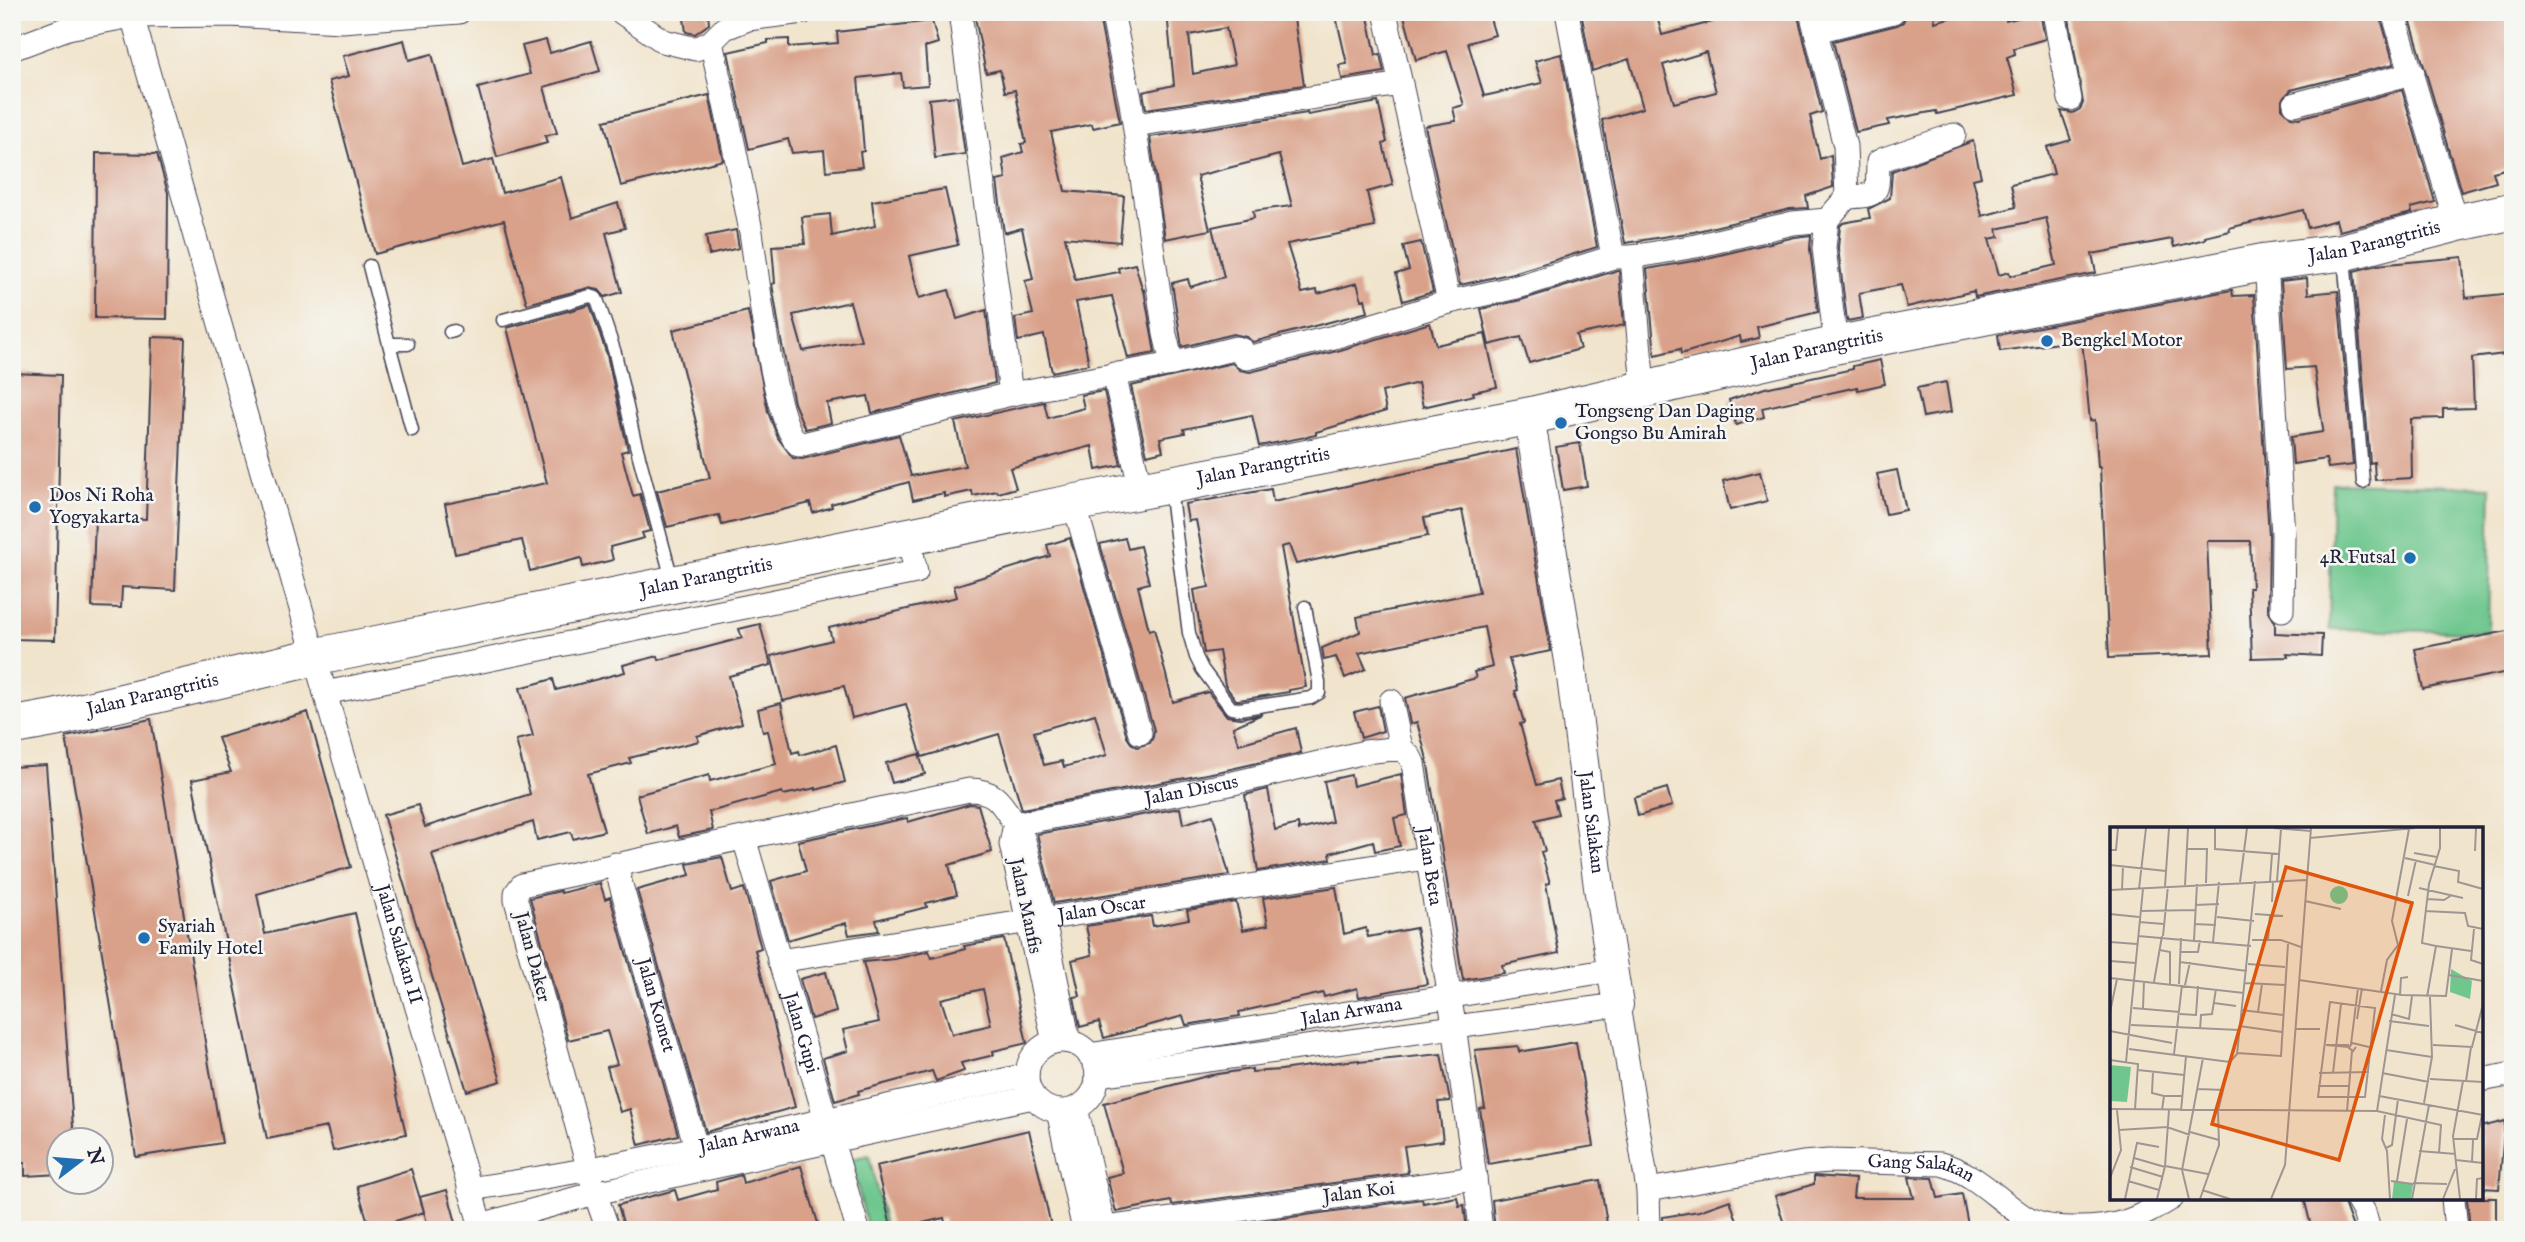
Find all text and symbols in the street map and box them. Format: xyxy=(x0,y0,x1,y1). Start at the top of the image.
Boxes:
street label: Jalan Parangtritis xyxy=(2305,216,2443,269)
street label: Jalan Parangtritis xyxy=(1747,324,1885,377)
place label: Bengkel Motor xyxy=(2061,329,2182,353)
marker: Bengkel Motor xyxy=(2039,333,2055,349)
place label: Tongseng Dan Daging Gongso Bu Amirah xyxy=(1575,400,1755,446)
marker: Tongseng Dan Daging Gongso Bu Amirah xyxy=(1553,415,1569,431)
street label: Jalan Parangtritis xyxy=(1193,442,1332,492)
place label: Dos Ni Roha Yogyakarta xyxy=(49,484,154,530)
marker: Dos Ni Roha Yogyakarta xyxy=(27,499,43,515)
place label: 4R Futsal xyxy=(2320,546,2397,570)
marker: 4R Futsal xyxy=(2402,550,2418,566)
street label: Jalan Parangtritis xyxy=(636,552,775,603)
street label: Jalan Parangtritis xyxy=(82,668,221,723)
street label: Jalan Salakan xyxy=(1572,768,1609,875)
street label: Jalan Discus xyxy=(1141,770,1241,812)
street label: Jalan Beta xyxy=(1411,823,1447,908)
inset map xyxy=(2110,827,2483,1200)
street label: Jalan Manfis xyxy=(1003,854,1047,956)
street label: Jalan Salakan II xyxy=(369,880,427,1007)
street label: Jalan Oscar xyxy=(1054,891,1148,929)
street label: Jalan Daker xyxy=(508,907,556,1005)
place label: Syariah Family Hotel xyxy=(158,915,264,961)
marker: Syariah Family Hotel xyxy=(136,930,152,946)
street label: Jalan Komet xyxy=(630,953,680,1056)
street label: Jalan Gupi xyxy=(777,988,824,1076)
street label: Jalan Arwana xyxy=(1297,992,1405,1033)
street label: Jalan Arwana xyxy=(695,1114,802,1160)
north arrow xyxy=(46,1126,116,1196)
text: N xyxy=(80,1145,108,1169)
street label: Gang Salakan xyxy=(1867,1150,1978,1188)
street label: Jalan Koi xyxy=(1320,1177,1396,1210)

